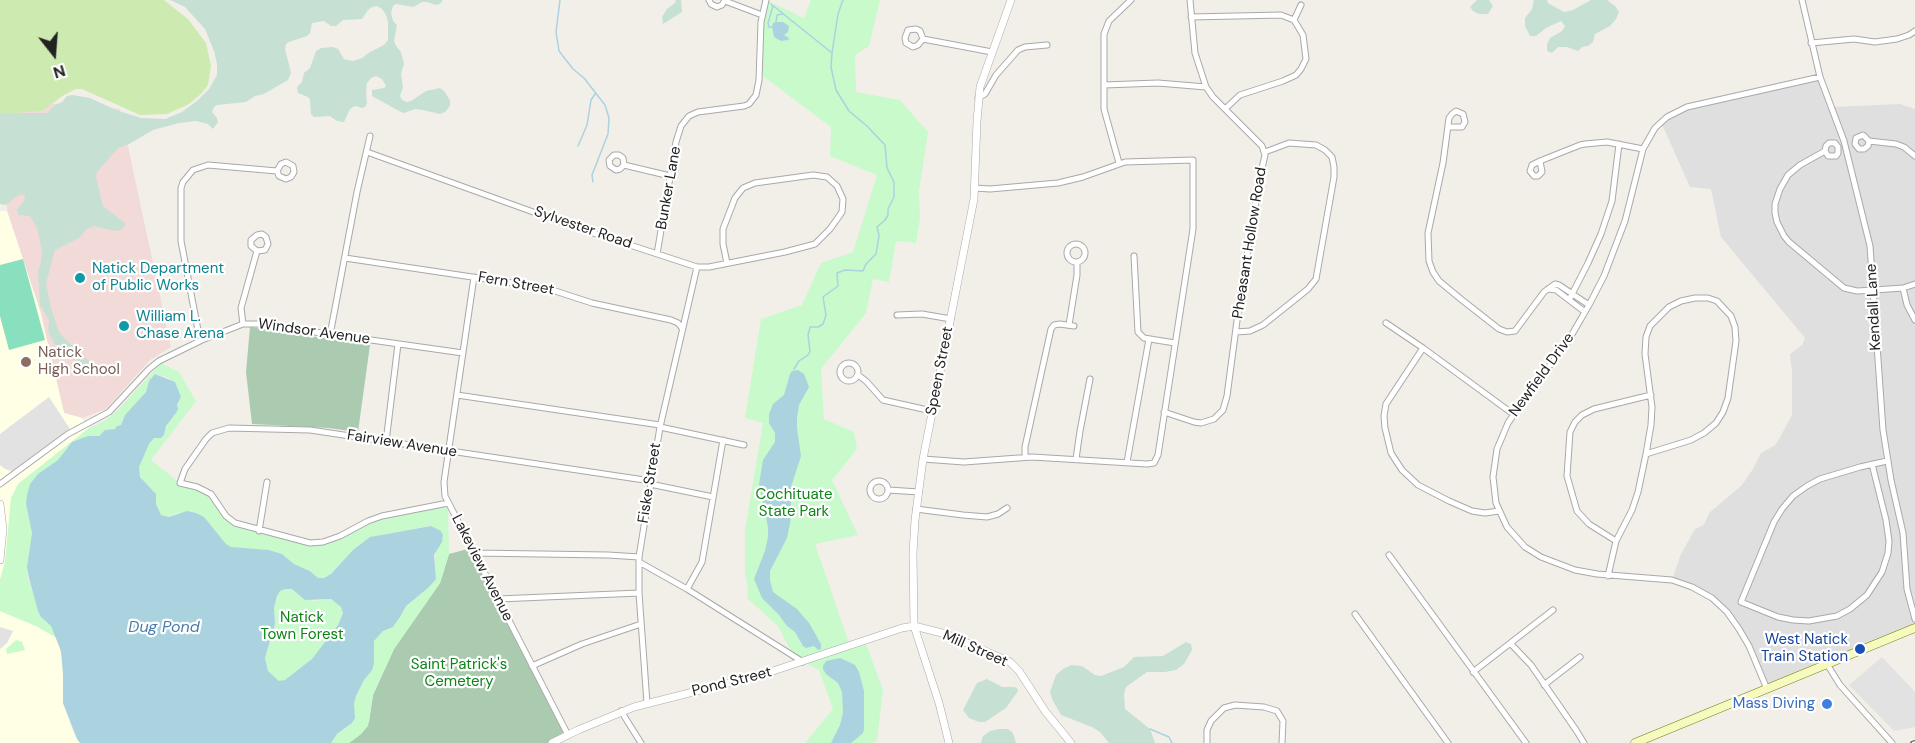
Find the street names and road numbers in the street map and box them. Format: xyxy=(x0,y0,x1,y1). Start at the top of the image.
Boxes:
street label: Bunker Lane xyxy=(653,145,685,231)
street label: Pheasant Hollow Road xyxy=(1229,166,1271,320)
street label: Sylvester Road xyxy=(532,203,634,253)
street label: Kendall Lane xyxy=(1863,263,1885,351)
street label: Fern Street xyxy=(477,268,555,300)
street label: Windsor Avenue xyxy=(257,315,371,349)
street label: Speen Street xyxy=(923,325,957,417)
street label: Newfield Drive xyxy=(1506,330,1578,420)
street label: Fairview Avenue xyxy=(346,426,458,462)
street label: Fiske Street xyxy=(635,441,665,525)
street label: Lakeview Avenue xyxy=(447,512,517,624)
street label: Mill Street xyxy=(940,627,1010,671)
street label: Pond Street xyxy=(690,663,774,701)

